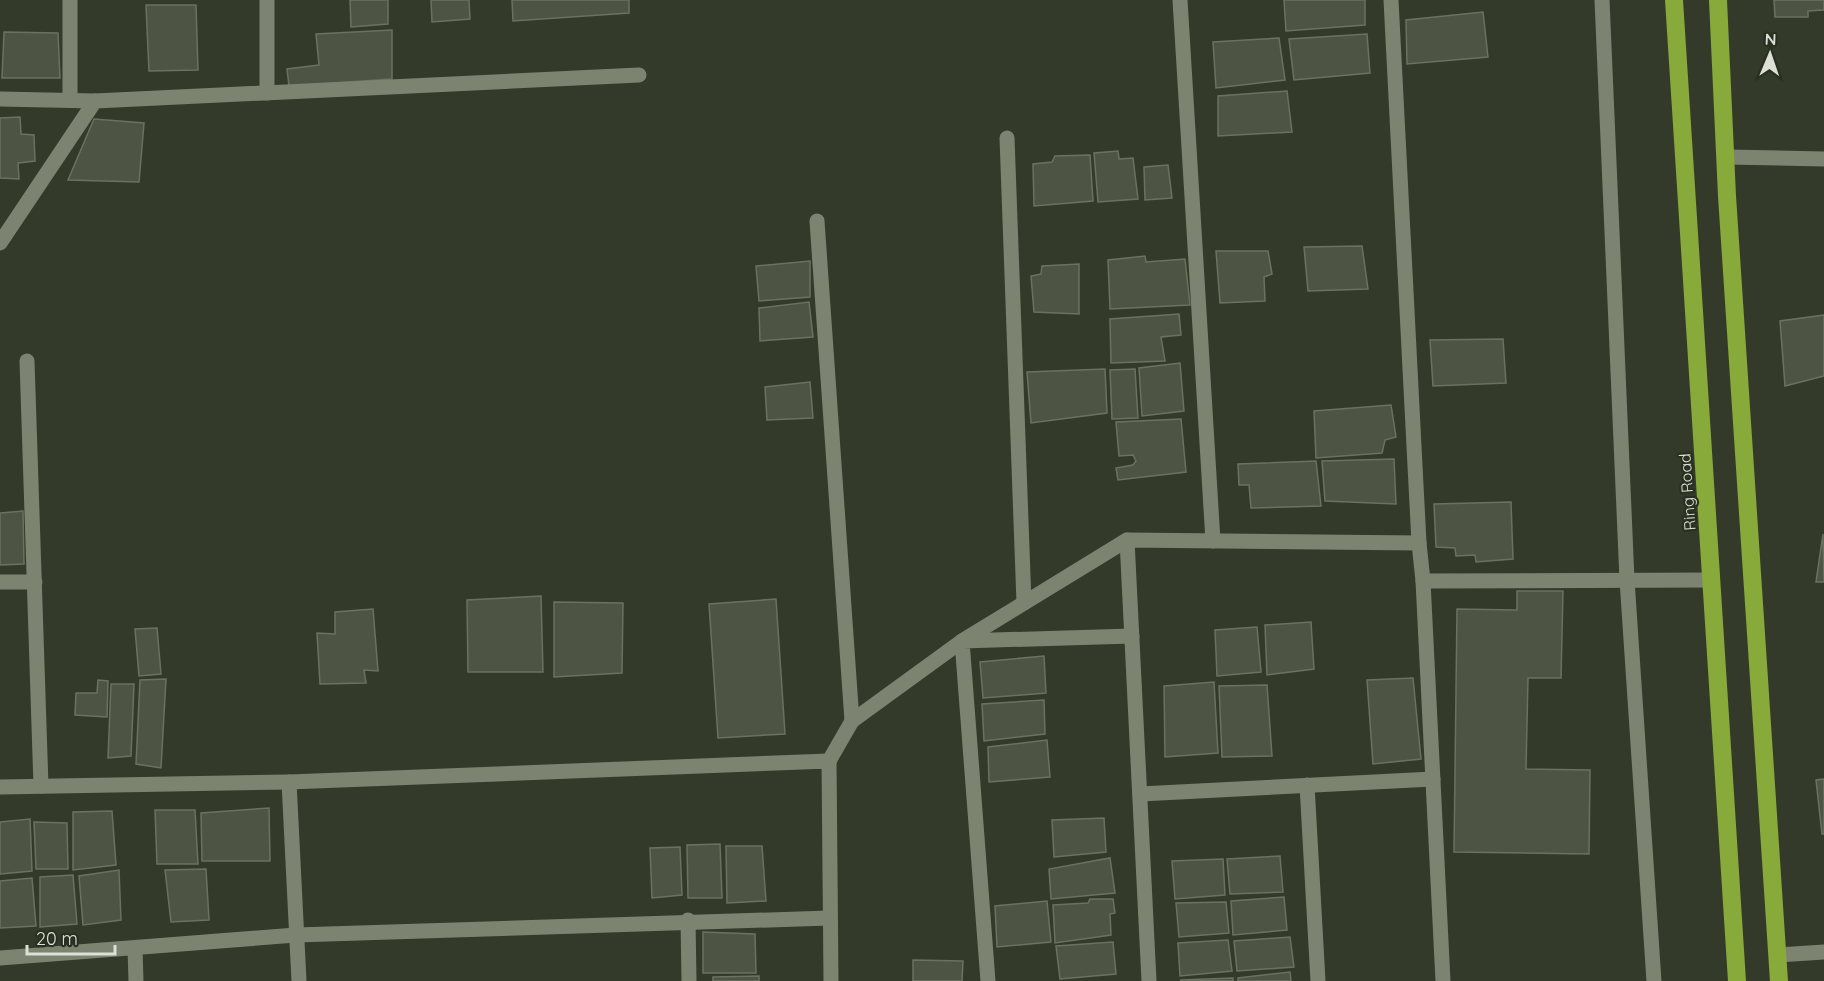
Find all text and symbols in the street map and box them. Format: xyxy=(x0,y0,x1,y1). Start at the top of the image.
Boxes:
north arrow xyxy=(1740,24,1800,84)
text: N xyxy=(1764,29,1777,49)
street label: Ring Road xyxy=(1674,453,1700,531)
scale bar xyxy=(27,918,116,956)
text: 20 m xyxy=(36,927,78,950)

